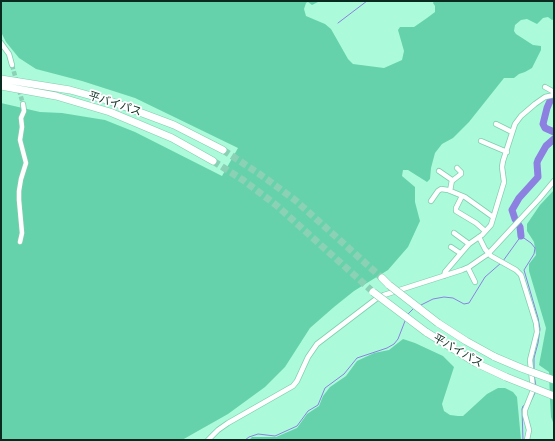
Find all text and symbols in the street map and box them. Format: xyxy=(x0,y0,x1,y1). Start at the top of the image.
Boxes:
street label: 平バイパス xyxy=(87,89,143,119)
street label: 平バイパス xyxy=(431,332,485,370)

